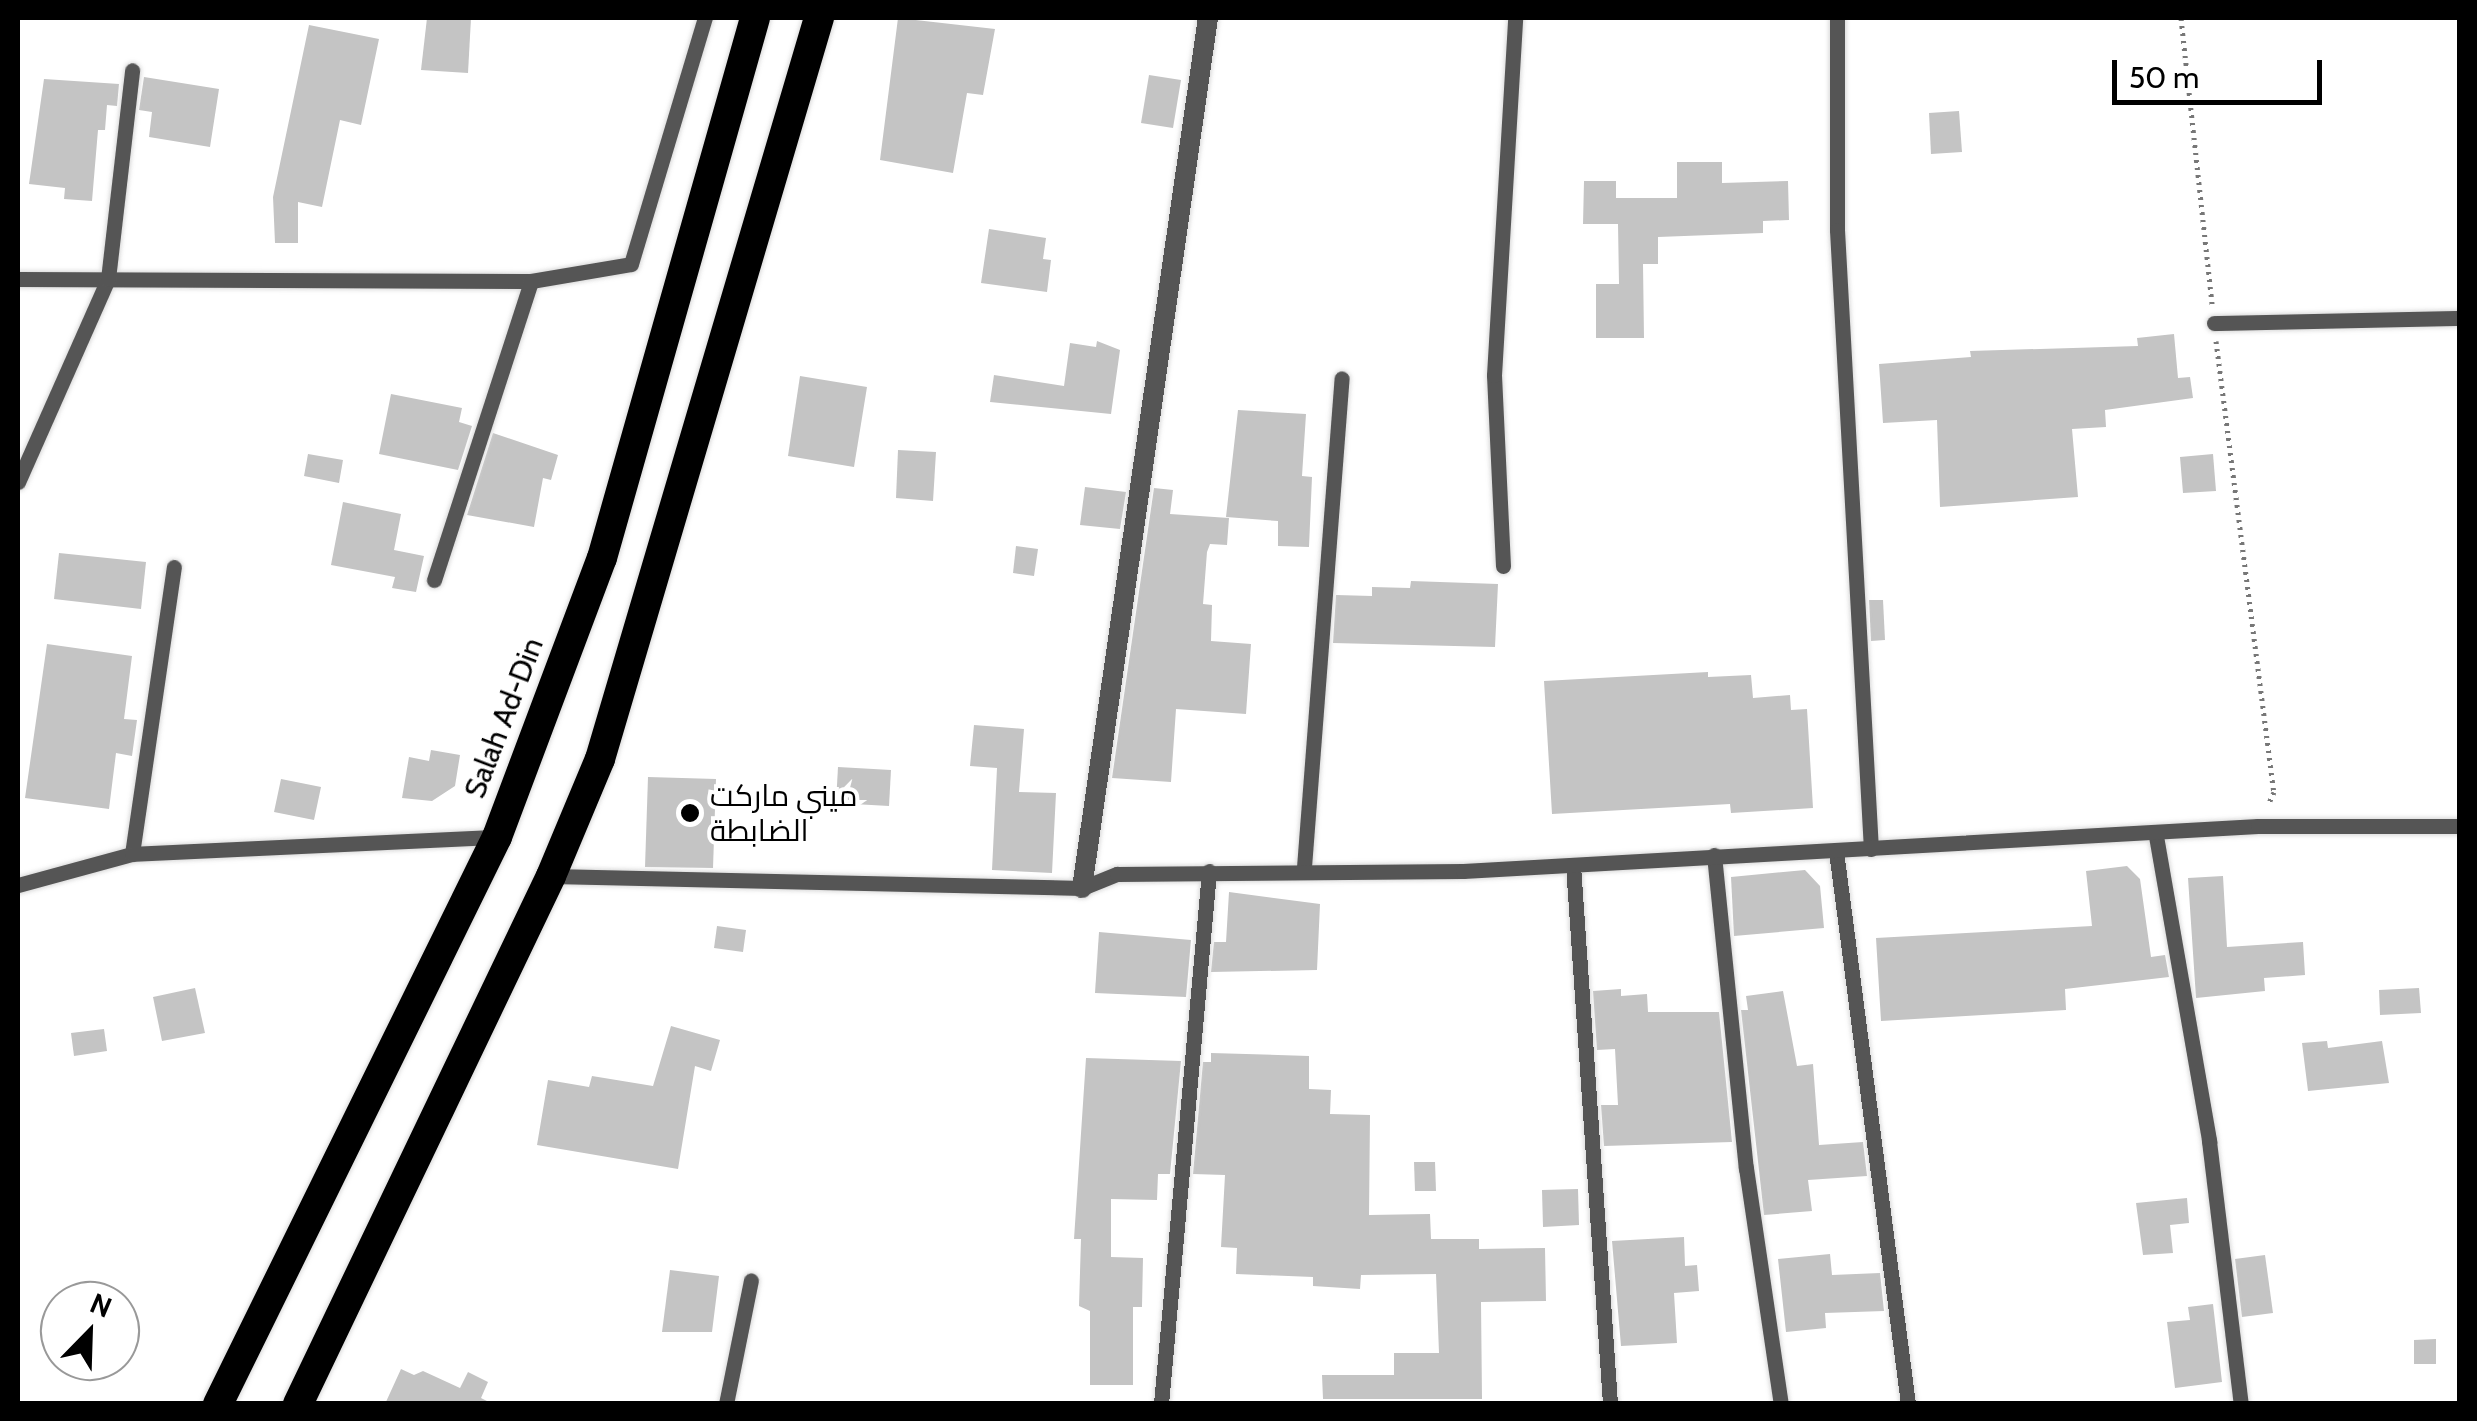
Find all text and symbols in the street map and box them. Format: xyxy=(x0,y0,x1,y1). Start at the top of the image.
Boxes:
scale bar xyxy=(2117,40,2327,102)
text: 50 m xyxy=(2129,59,2199,96)
street label: Salah Ad-Din xyxy=(457,633,551,803)
place label: ميني ماركت الضابطة xyxy=(710,778,857,848)
marker: ميني ماركت الضابطة xyxy=(679,802,701,824)
north arrow xyxy=(40,1281,140,1381)
text: N xyxy=(85,1286,117,1325)

